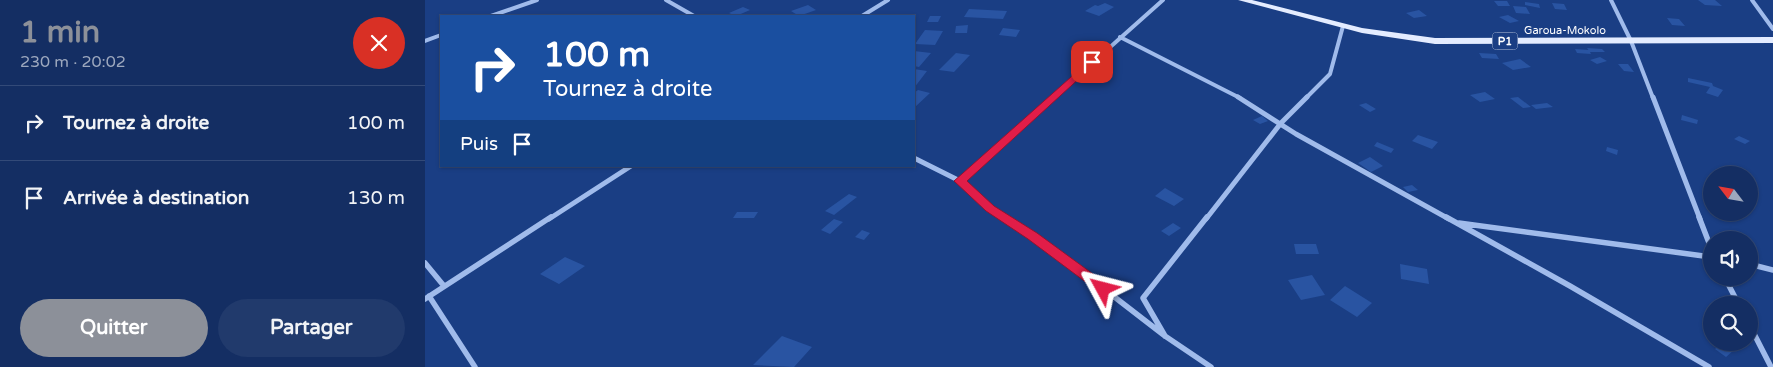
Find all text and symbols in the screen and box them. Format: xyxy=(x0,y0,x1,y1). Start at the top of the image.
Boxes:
text: 1 min xyxy=(20,14,100,51)
button: close xyxy=(353,17,405,69)
street label: Garoua-Mokolo xyxy=(1524,24,1606,37)
road number: P1 xyxy=(1493,32,1517,49)
text: 100 m xyxy=(543,34,650,76)
icon: right xyxy=(460,35,525,100)
pin xyxy=(1071,41,1113,83)
icon: arrive xyxy=(1078,48,1106,76)
text: 230 m · 20:02 xyxy=(20,52,126,72)
text: Tournez à droite xyxy=(543,76,712,102)
icon: right xyxy=(20,109,48,137)
text: Tournez à droite xyxy=(63,112,209,134)
text: 100 m xyxy=(347,112,405,134)
icon: arrive xyxy=(508,130,536,158)
text: Puis xyxy=(460,133,498,155)
north arrow xyxy=(1703,166,1757,221)
map controls xyxy=(1703,166,1758,351)
icon: arrive xyxy=(20,184,48,212)
text: Arrivée à destination xyxy=(63,187,249,209)
text: 130 m xyxy=(347,187,405,209)
button: sound xyxy=(1703,231,1758,286)
position arrow xyxy=(1076,262,1128,314)
button: search xyxy=(1703,296,1758,351)
button: Quitter xyxy=(20,299,208,357)
button: Partager xyxy=(218,299,405,357)

